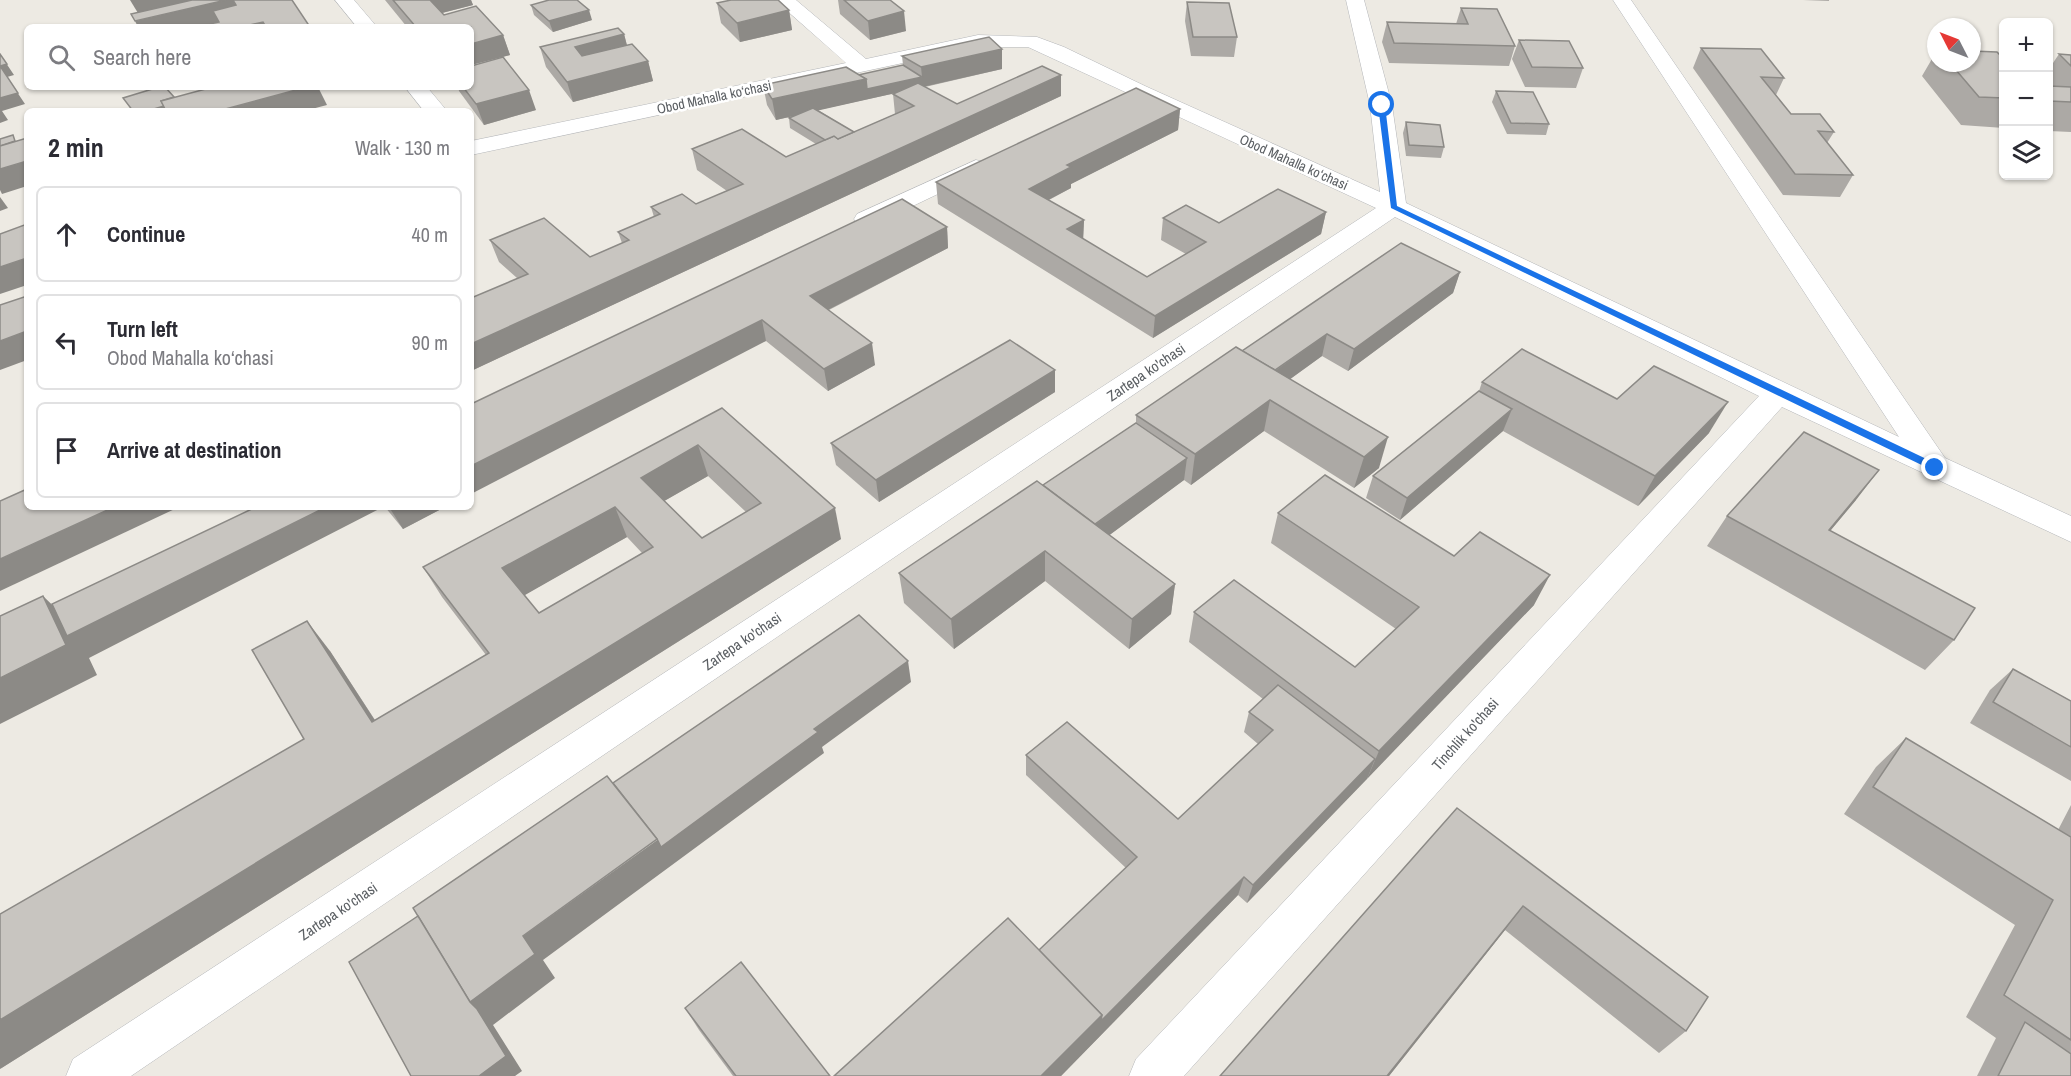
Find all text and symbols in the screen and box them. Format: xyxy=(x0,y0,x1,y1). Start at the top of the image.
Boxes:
north arrow xyxy=(1927,18,1981,72)
map controls xyxy=(1999,18,2053,180)
button: + xyxy=(1999,18,2053,72)
search box xyxy=(24,24,474,90)
icon: search xyxy=(45,41,78,74)
text: Search here xyxy=(93,42,191,72)
button: − xyxy=(1999,72,2053,126)
street label: Obod Mahalla ko‘chasi xyxy=(655,76,773,118)
route start xyxy=(1368,91,1394,117)
button: layers xyxy=(1999,126,2053,180)
text: 2 min xyxy=(48,130,104,165)
street label: Obod Mahalla ko‘chasi xyxy=(1237,130,1351,194)
text: Walk · 130 m xyxy=(355,134,450,161)
icon: ahead xyxy=(50,218,83,251)
text: Continue xyxy=(107,219,185,249)
text: 40 m xyxy=(412,221,448,248)
text: Turn left xyxy=(107,314,178,344)
icon: left xyxy=(50,326,83,359)
text: 90 m xyxy=(412,329,448,356)
street label: Zartepa ko'chasi xyxy=(1103,338,1189,406)
text: Obod Mahalla ko‘chasi xyxy=(107,344,274,371)
icon: arrive xyxy=(50,434,83,467)
text: Arrive at destination xyxy=(107,435,281,465)
route end xyxy=(1921,454,1947,480)
street label: Zartepa ko'chasi xyxy=(699,607,785,675)
street label: Tinchlik ko'chasi xyxy=(1427,693,1503,775)
street label: Zartepa ko'chasi xyxy=(295,877,381,945)

